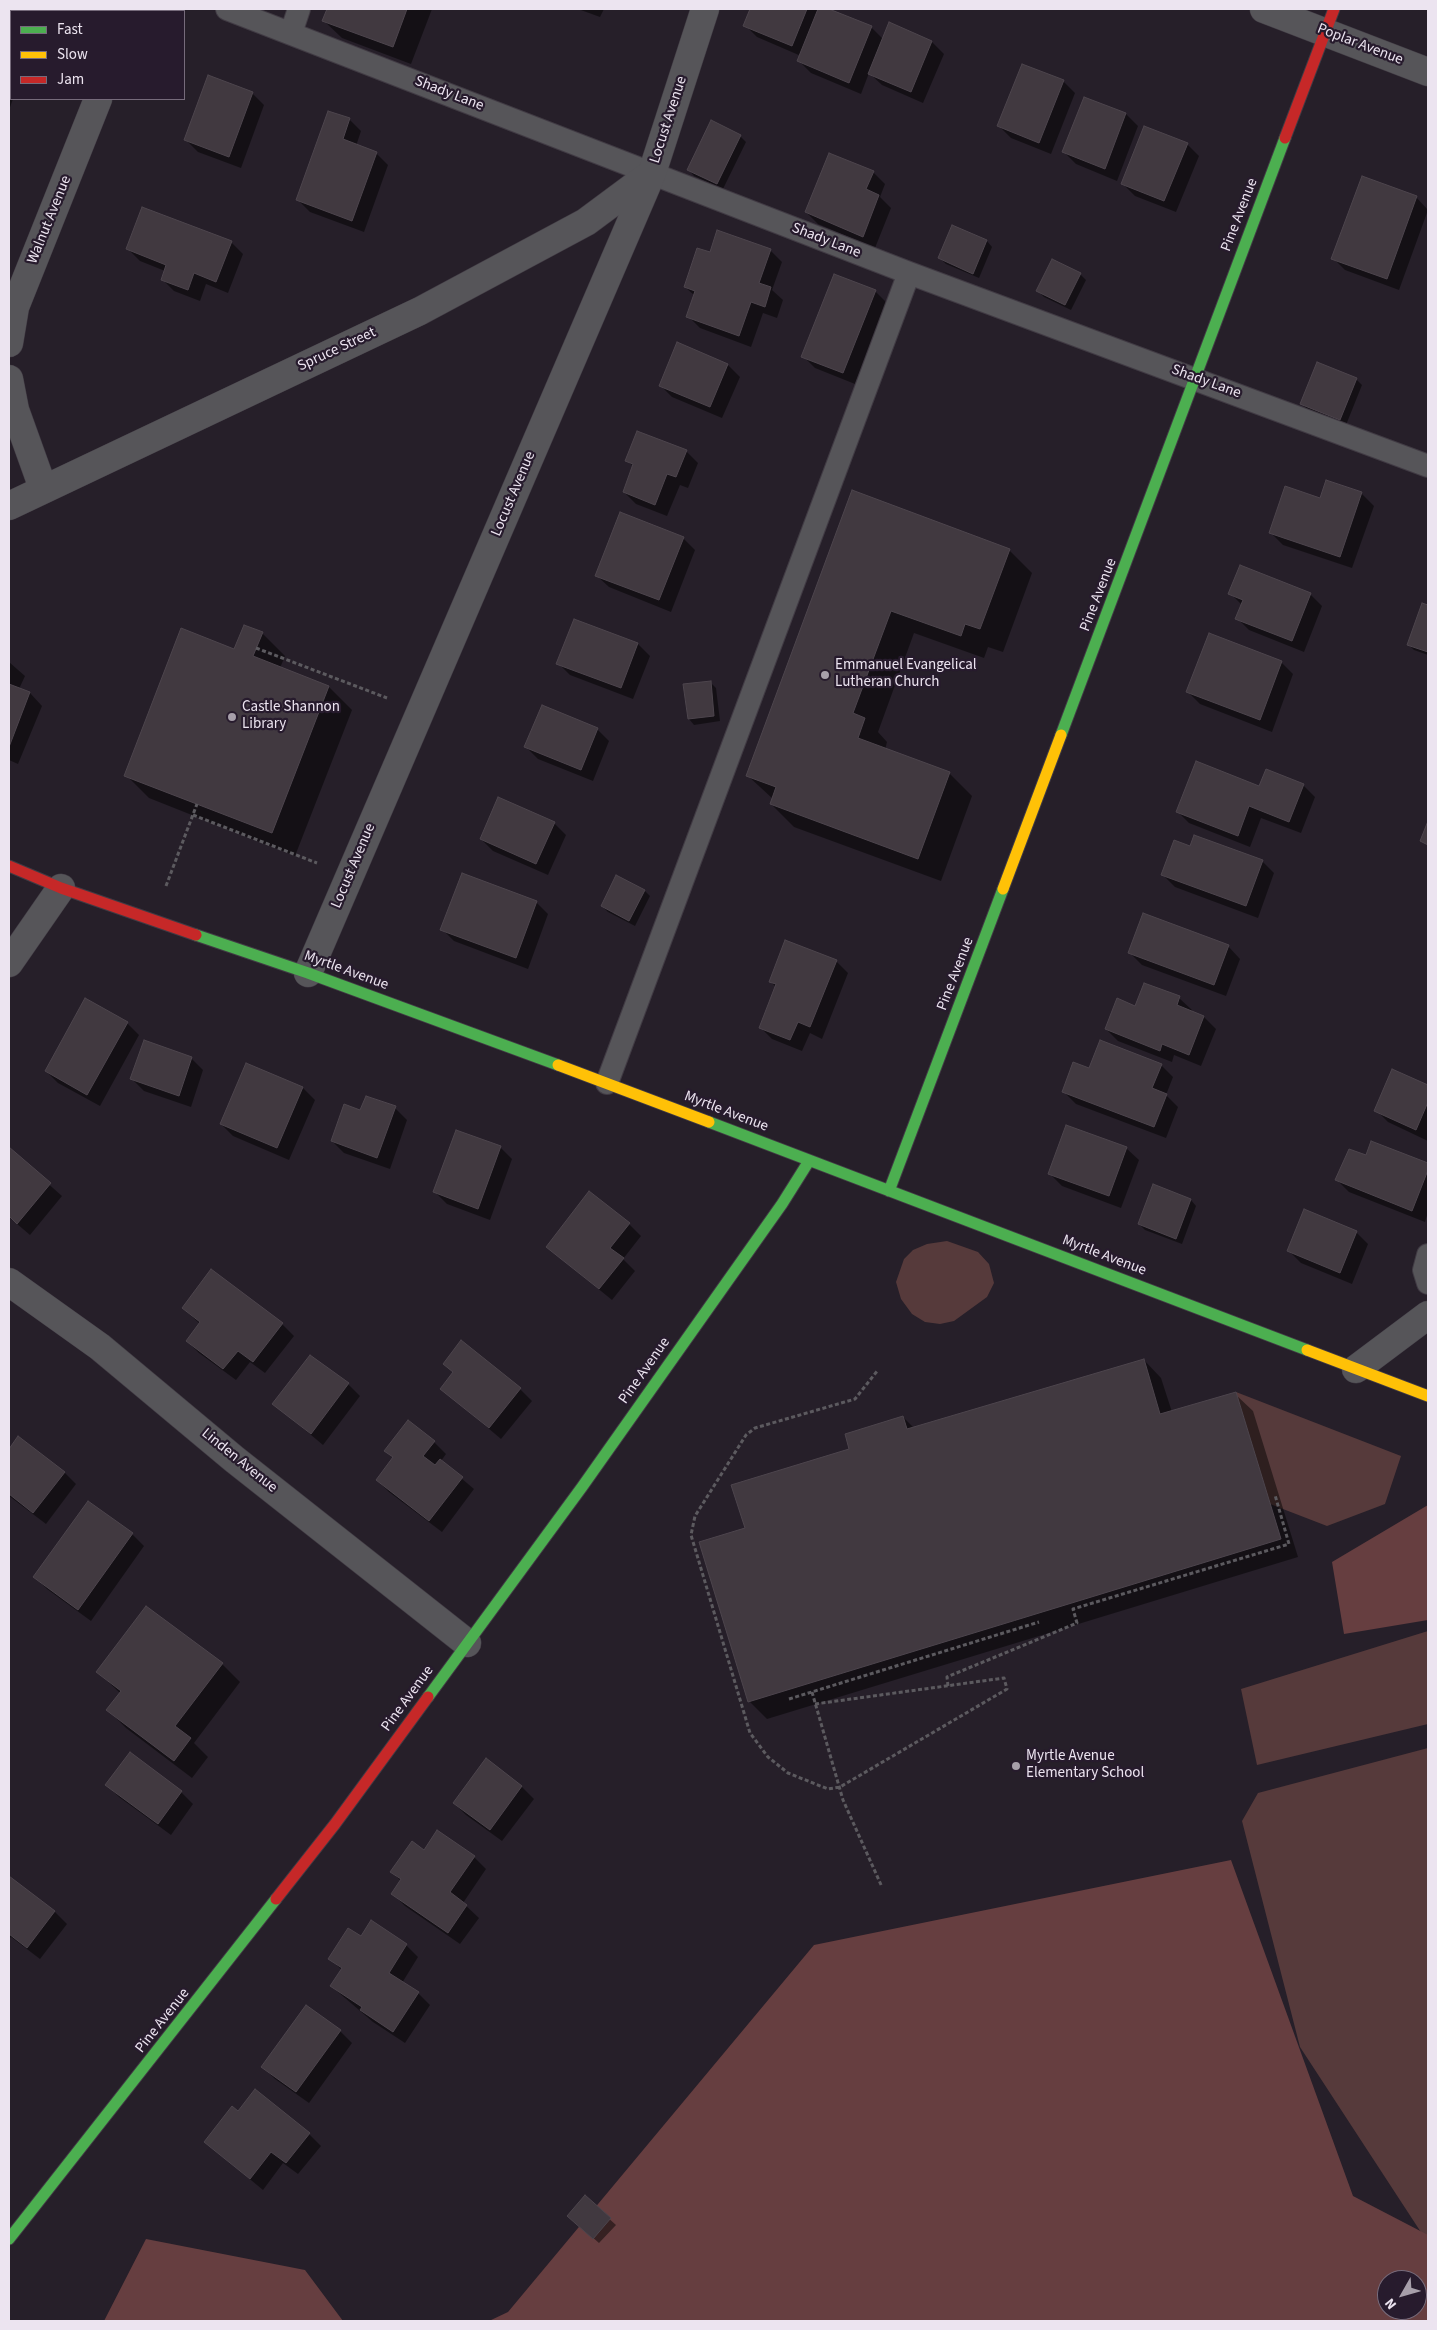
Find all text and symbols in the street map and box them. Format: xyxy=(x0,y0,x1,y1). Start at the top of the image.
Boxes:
legend xyxy=(10,10,185,100)
text: Fast xyxy=(57,19,83,40)
street label: Poplar Avenue xyxy=(1315,20,1405,70)
text: Slow xyxy=(57,44,88,65)
text: Jam xyxy=(57,69,84,90)
street label: Shady Lane xyxy=(412,73,486,115)
street label: Locust Avenue xyxy=(646,74,692,166)
street label: Walnut Avenue xyxy=(24,173,76,267)
street label: Pine Avenue xyxy=(1218,176,1262,254)
street label: Shady Lane xyxy=(789,220,863,262)
street label: Spruce Street xyxy=(295,324,379,376)
street label: Shady Lane xyxy=(1169,361,1243,403)
street label: Locust Avenue xyxy=(488,449,540,539)
street label: Pine Avenue xyxy=(1077,556,1121,634)
place label: Emmanuel Evangelical Lutheran Church xyxy=(835,657,977,692)
marker: Emmanuel Evangelical Lutheran Church xyxy=(819,669,831,681)
place label: Castle Shannon Library xyxy=(242,699,340,734)
marker: Castle Shannon Library xyxy=(226,711,238,723)
street label: Locust Avenue xyxy=(328,821,380,911)
street label: Pine Avenue xyxy=(934,935,978,1013)
street label: Myrtle Avenue xyxy=(301,947,391,995)
street label: Myrtle Avenue xyxy=(681,1088,771,1136)
street label: Myrtle Avenue xyxy=(1059,1232,1149,1280)
street label: Pine Avenue xyxy=(616,1334,674,1408)
street label: Linden Avenue xyxy=(197,1425,281,1497)
street label: Pine Avenue xyxy=(378,1663,438,1735)
place label: Myrtle Avenue Elementary School xyxy=(1026,1748,1144,1783)
marker: Myrtle Avenue Elementary School xyxy=(1010,1760,1022,1772)
street label: Pine Avenue xyxy=(132,1985,194,2057)
north arrow xyxy=(1377,2270,1427,2320)
text: N xyxy=(1380,2294,1402,2313)

